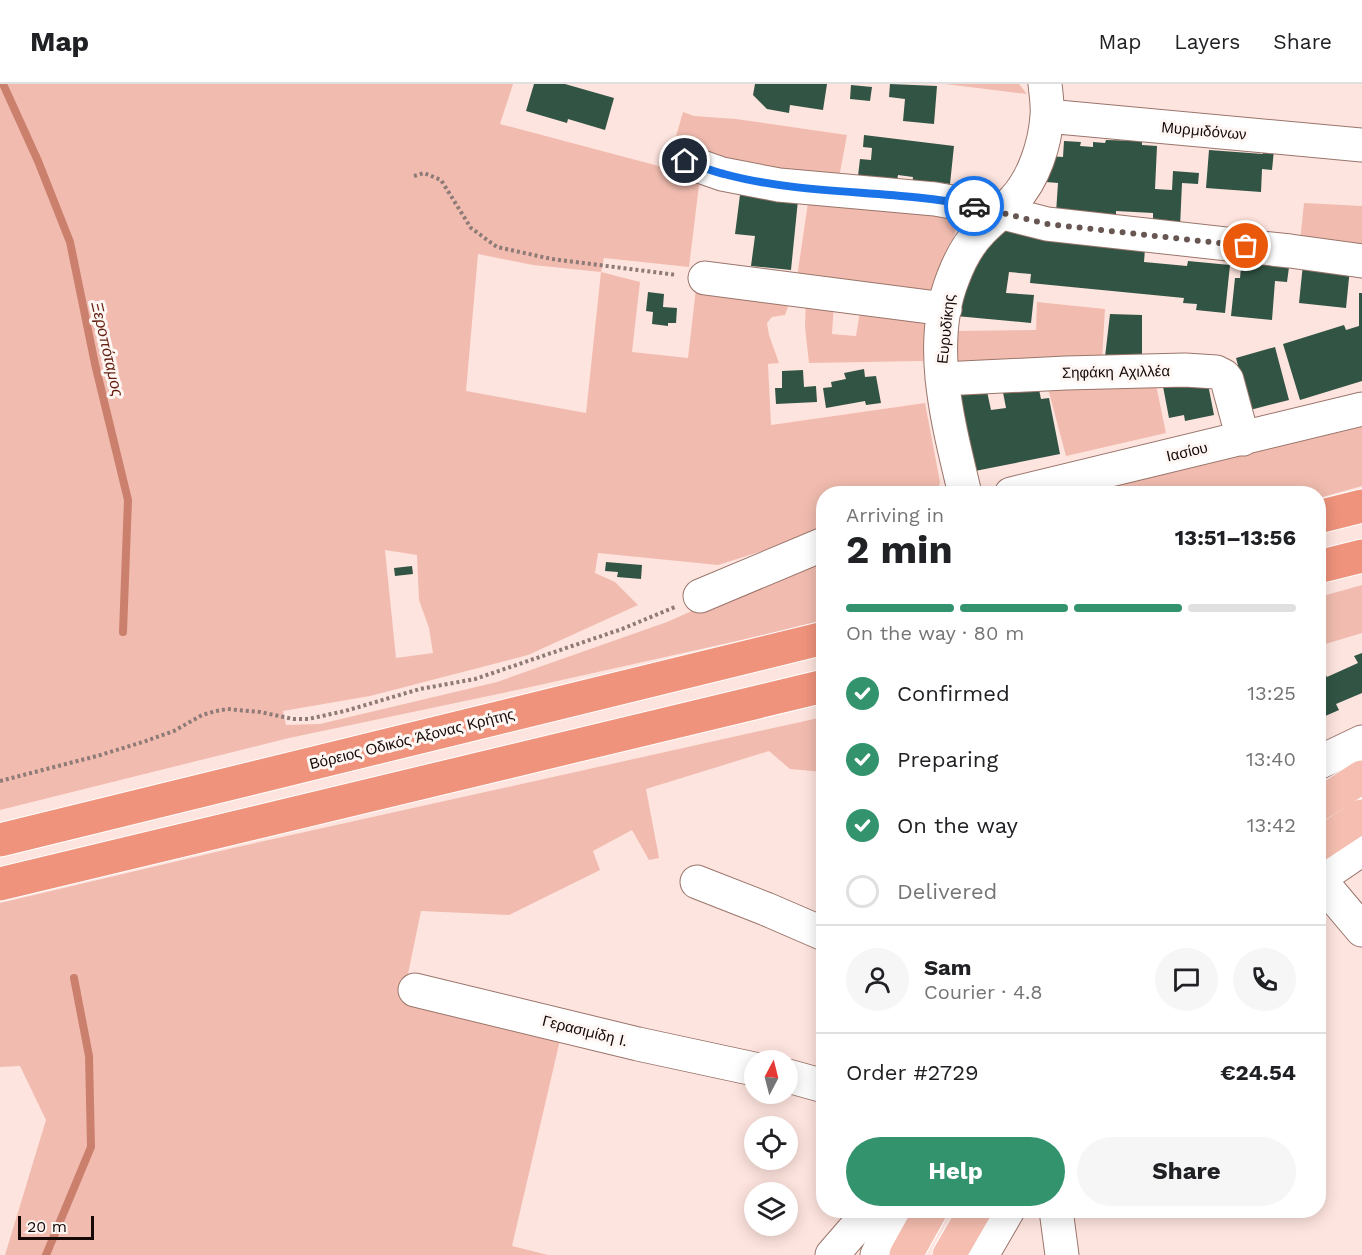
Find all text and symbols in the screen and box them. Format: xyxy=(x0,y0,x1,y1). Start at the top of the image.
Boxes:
text: Map xyxy=(30,25,89,58)
text: Map xyxy=(1098,29,1141,54)
text: Layers xyxy=(1174,29,1240,54)
text: Share xyxy=(1273,29,1332,54)
street label: Μυρμιδόνων xyxy=(1161,118,1247,144)
pin xyxy=(659,135,710,186)
icon: home xyxy=(668,144,701,177)
courier xyxy=(944,176,1004,236)
icon: car xyxy=(958,190,991,223)
pin xyxy=(1220,220,1271,271)
icon: bag xyxy=(1229,229,1262,262)
street label: Ευρυδίκης xyxy=(933,293,959,365)
water label: Ξεροπόταμος xyxy=(87,299,128,399)
street label: Σηφάκη Αχιλλέα xyxy=(1062,362,1171,382)
street label: Ιασίου xyxy=(1165,439,1209,465)
text: Arriving in xyxy=(846,503,944,527)
text: 13:51–13:56 xyxy=(1175,525,1296,550)
text: 2 min xyxy=(846,527,953,572)
text: On the way · 80 m xyxy=(846,621,1024,645)
icon: check xyxy=(846,677,879,710)
text: Confirmed xyxy=(897,681,1010,706)
text: 13:25 xyxy=(1247,681,1296,705)
street label: Βόρειος Οδικός Άξονας Κρήτης xyxy=(308,705,516,773)
icon: check xyxy=(846,743,879,776)
text: Preparing xyxy=(897,747,998,772)
text: 13:40 xyxy=(1246,747,1296,771)
icon: check xyxy=(846,809,879,842)
text: On the way xyxy=(897,813,1018,838)
text: 13:42 xyxy=(1247,813,1296,837)
text: Delivered xyxy=(897,879,997,904)
button: person xyxy=(846,948,909,1011)
button: chat xyxy=(1155,948,1218,1011)
button: phone xyxy=(1233,948,1296,1011)
text: Sam xyxy=(924,955,972,980)
text: Courier · 4.8 xyxy=(924,980,1043,1004)
street label: Γερασιμίδη Ι. xyxy=(540,1012,630,1050)
north arrow xyxy=(744,1050,798,1104)
map controls xyxy=(744,1050,798,1236)
text: Order #2729 xyxy=(846,1060,979,1085)
text: €24.54 xyxy=(1220,1060,1296,1085)
button: locate xyxy=(744,1116,798,1170)
button: Help xyxy=(846,1137,1065,1206)
button: Share xyxy=(1077,1137,1296,1206)
button: layers xyxy=(744,1182,798,1236)
scale bar xyxy=(18,1213,94,1240)
text: 20 m xyxy=(27,1217,67,1236)

